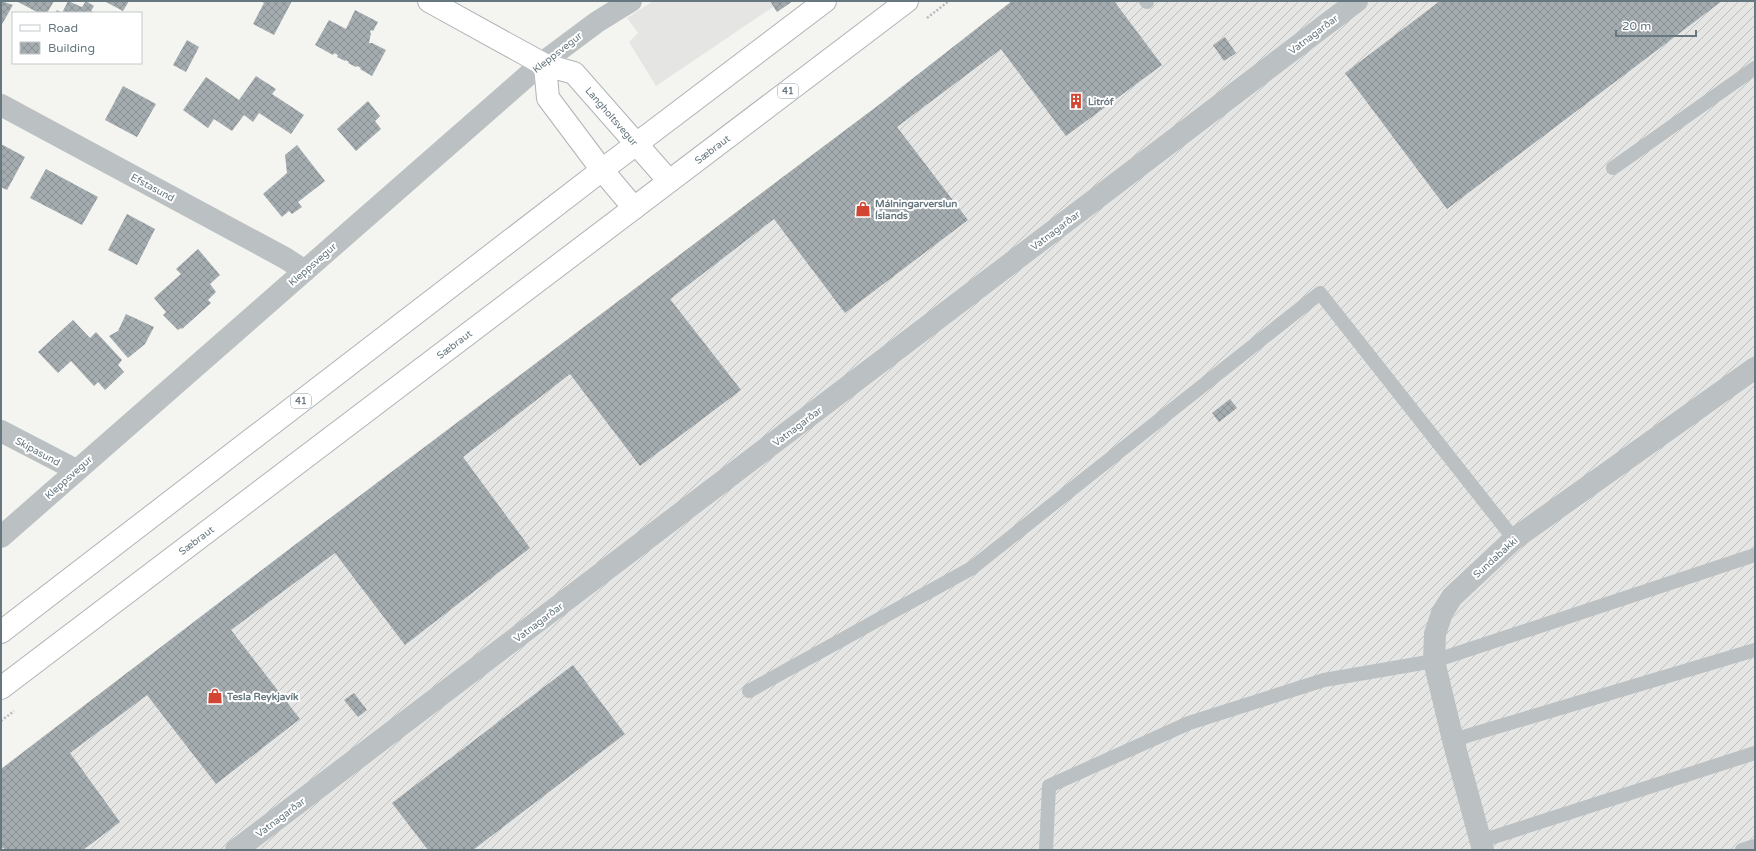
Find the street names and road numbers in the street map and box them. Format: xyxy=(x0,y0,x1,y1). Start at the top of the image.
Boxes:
street label: Vatnagarðar xyxy=(1287,12,1341,57)
street label: Kleppsvegur xyxy=(531,30,585,76)
road number: 41 xyxy=(778,84,798,98)
street label: Langholtsvegur xyxy=(582,85,640,149)
street label: Sæbraut xyxy=(693,133,733,167)
street label: Efstasund xyxy=(129,171,176,204)
street label: Vatnagarðar xyxy=(1029,208,1083,253)
street label: Kleppsvegur xyxy=(286,241,339,289)
street label: Sæbraut xyxy=(435,328,475,362)
road number: 41 xyxy=(291,394,311,408)
street label: Vatnagarðar xyxy=(771,404,825,449)
street label: Skipasund xyxy=(13,435,62,469)
street label: Kleppsvegur xyxy=(43,453,95,502)
street label: Sæbraut xyxy=(177,524,217,558)
street label: Sundabakki xyxy=(1471,535,1520,581)
street label: Vatnagarðar xyxy=(512,600,566,645)
street label: Vatnagarðar xyxy=(254,795,308,840)

